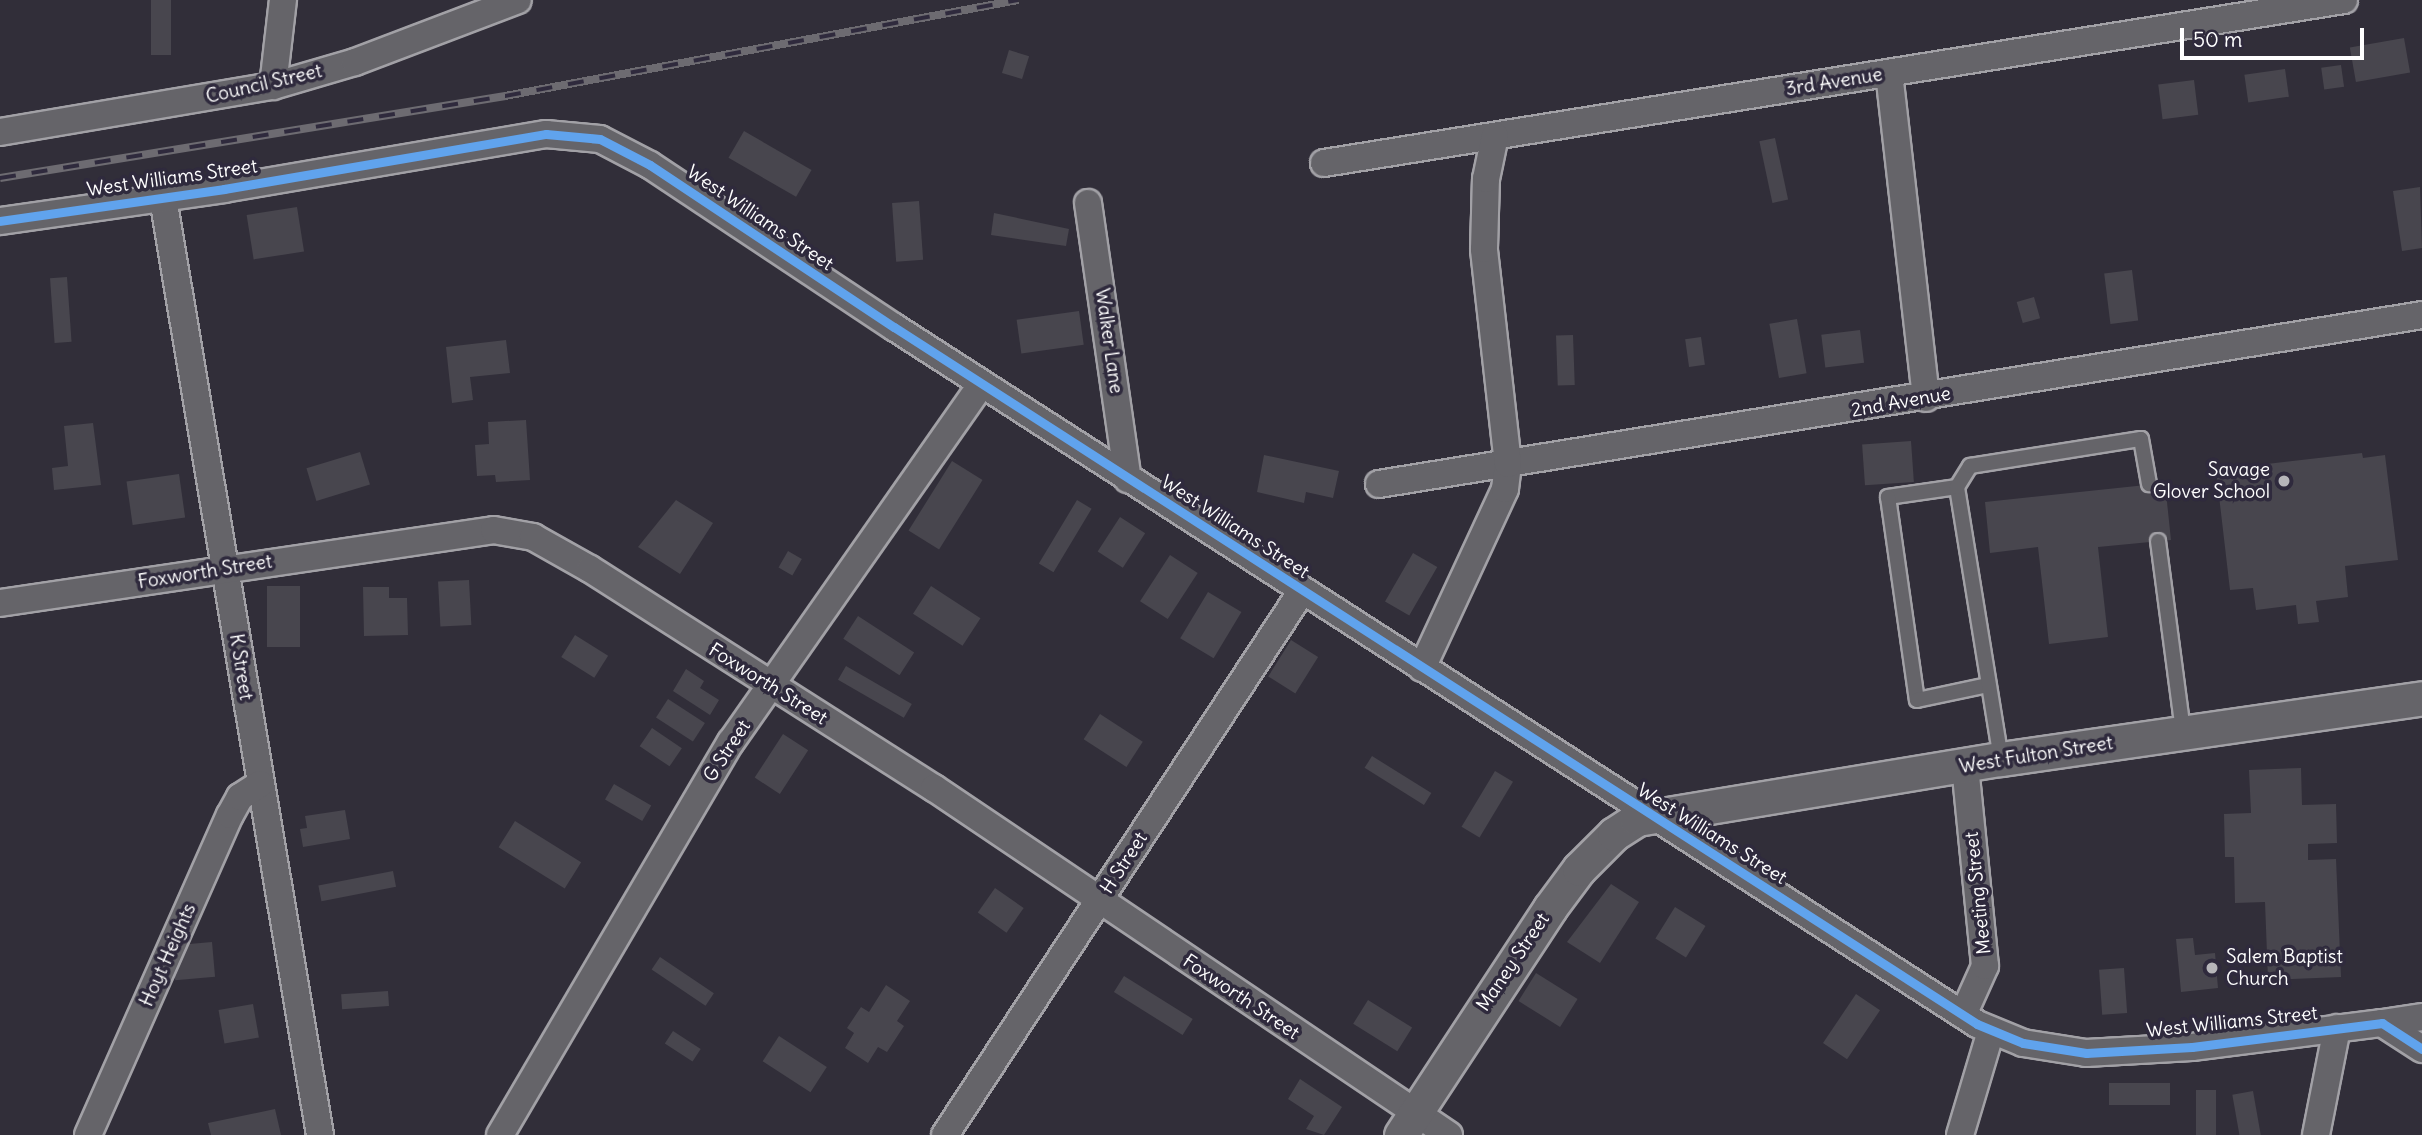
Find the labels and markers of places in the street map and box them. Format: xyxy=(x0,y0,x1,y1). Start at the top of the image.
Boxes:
place label: Savage Glover School xyxy=(2153,459,2270,503)
marker: Savage Glover School xyxy=(2276,473,2292,489)
place label: Salem Baptist Church xyxy=(2226,946,2343,990)
marker: Salem Baptist Church xyxy=(2204,960,2220,976)

